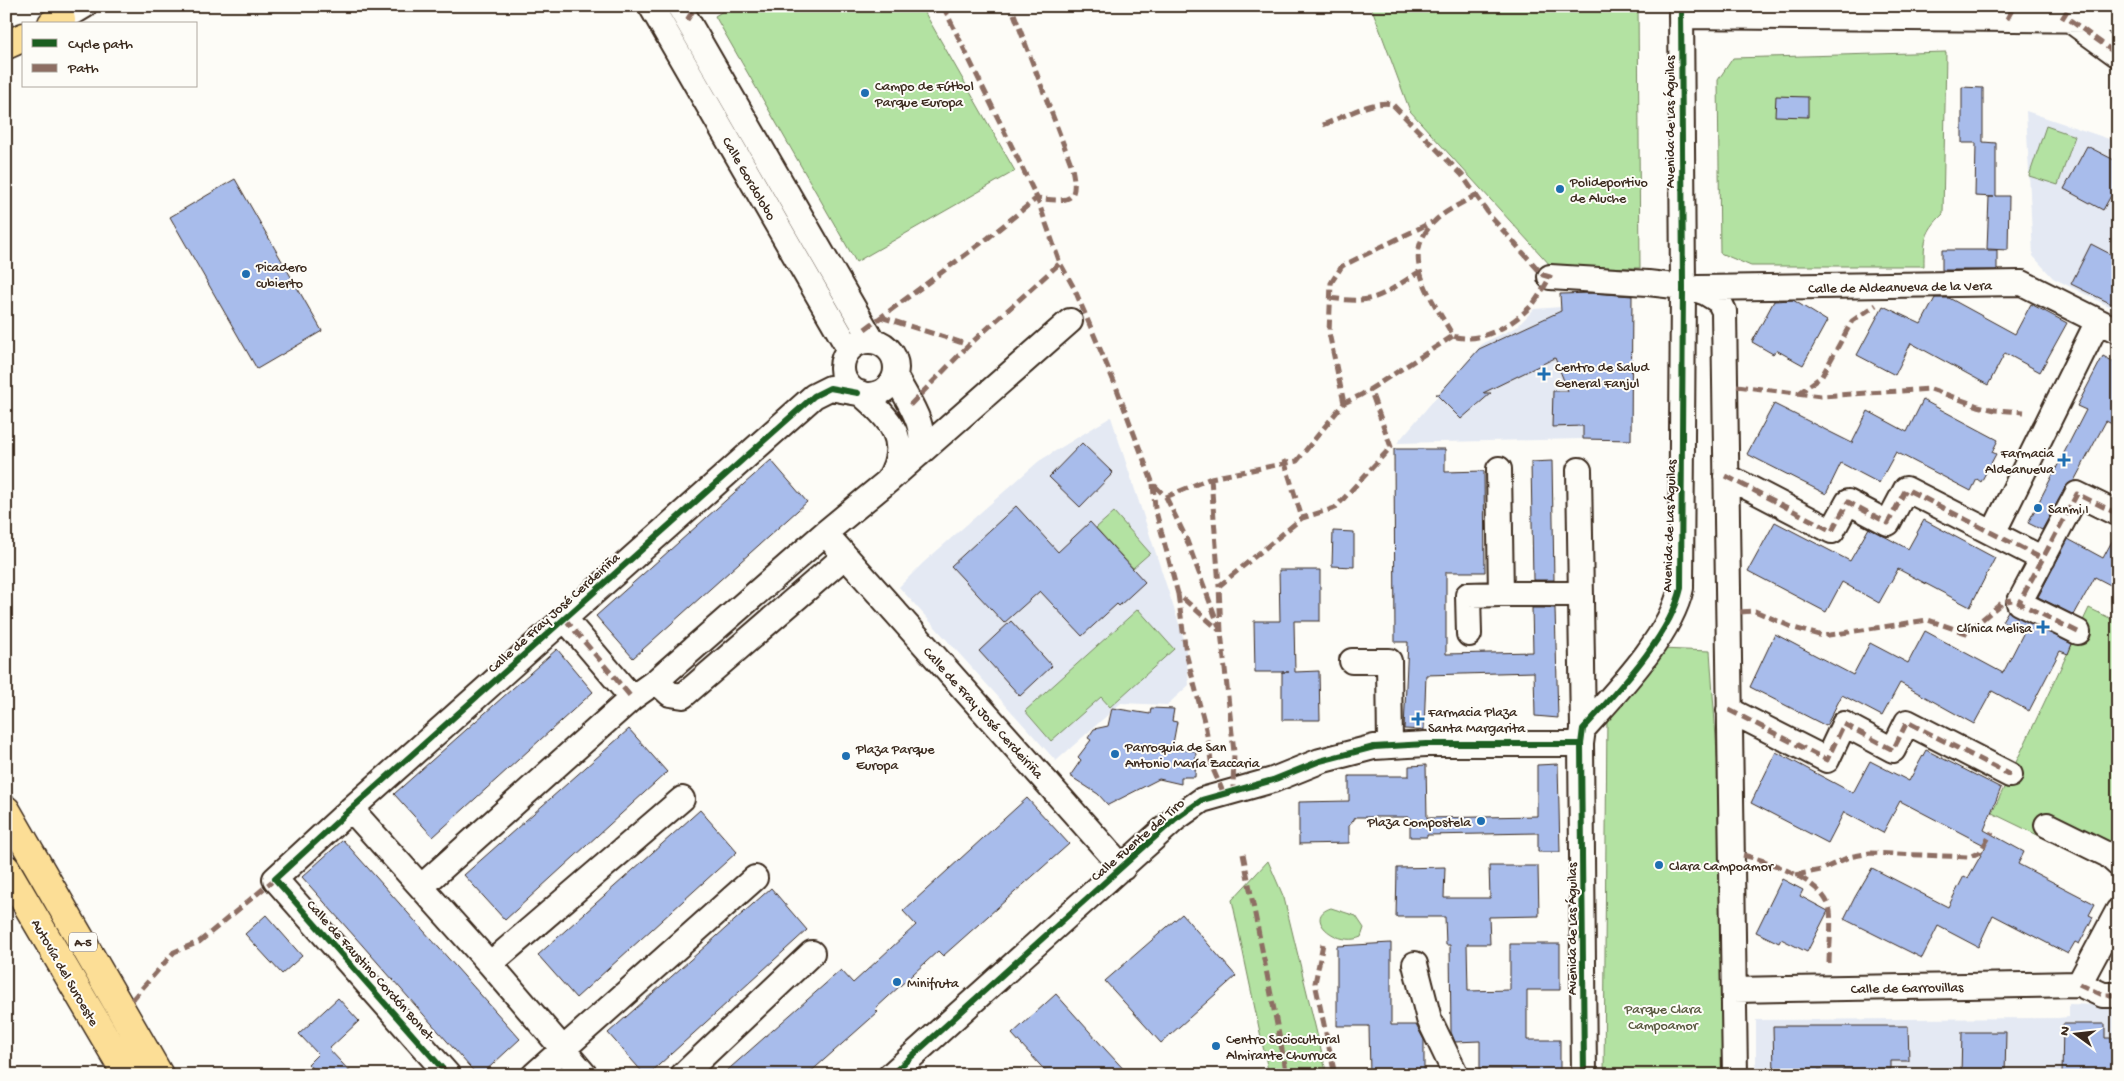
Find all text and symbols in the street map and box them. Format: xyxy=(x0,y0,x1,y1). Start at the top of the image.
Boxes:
legend xyxy=(22,22,198,88)
text: Cycle path xyxy=(68,36,133,54)
street label: Avenida de Las Águilas xyxy=(1663,55,1680,188)
text: Path xyxy=(67,60,99,78)
place label: Campo de Fútbol Parque Europa xyxy=(874,79,974,112)
marker: Campo de Fútbol Parque Europa xyxy=(859,87,871,99)
street label: Calle Gordolobo xyxy=(717,134,779,224)
place label: Polideportivo de Aluche xyxy=(1569,175,1648,208)
marker: Polideportivo de Aluche xyxy=(1554,183,1566,195)
place label: Picadero cubierto xyxy=(255,260,307,293)
marker: Picadero cubierto xyxy=(240,268,252,280)
street label: Calle de Aldeanueva de la Vera xyxy=(1808,278,1993,299)
place label: Centro de Salud General Fanjul xyxy=(1555,360,1650,393)
marker: Centro de Salud General Fanjul xyxy=(1537,367,1551,381)
place label: Farmacia Aldeanueva xyxy=(1985,446,2055,479)
marker: Farmacia Aldeanueva xyxy=(2058,454,2070,466)
street label: Avenida de Las Águilas xyxy=(1660,459,1681,593)
marker: Sanmi I xyxy=(2032,502,2044,514)
place label: Sanmi I xyxy=(2048,502,2089,519)
street label: Calle de Fray José Cerdeiriña xyxy=(485,549,625,678)
marker: Clínica Melisa xyxy=(2036,620,2050,634)
place label: Clínica Melisa xyxy=(1957,621,2033,638)
street label: Calle de Fray José Cerdeiriña xyxy=(918,644,1047,784)
place label: Farmacia Plaza Santa Margarita xyxy=(1427,705,1527,738)
marker: Farmacia Plaza Santa Margarita xyxy=(1412,713,1424,725)
place label: Parroquia de San Antonio María Zaccaria xyxy=(1124,740,1261,773)
place label: Plaza Parque Europa xyxy=(855,742,935,775)
marker: Parroquia de San Antonio María Zaccaria xyxy=(1109,748,1121,760)
marker: Plaza Parque Europa xyxy=(840,750,852,762)
street label: Calle Fuente del Tiro xyxy=(1088,796,1189,886)
place label: Plaza Compostela xyxy=(1366,815,1472,832)
marker: Plaza Compostela xyxy=(1475,815,1487,827)
marker: Clara Campoamor xyxy=(1653,859,1665,871)
place label: Clara Campoamor xyxy=(1669,859,1774,876)
street label: Avenida de Las Águilas xyxy=(1565,862,1582,995)
street label: Calle de Faustino Cordón Bonet xyxy=(302,897,437,1045)
street label: Autovía del Suroeste xyxy=(26,917,102,1030)
road number: A-5 xyxy=(69,932,97,952)
marker: Minifruta xyxy=(891,976,903,988)
place label: Minifruta xyxy=(907,976,960,993)
street label: Calle de Garrovillas xyxy=(1850,980,1964,999)
park label: Parque Clara Campoamor xyxy=(1623,1002,1703,1035)
north arrow xyxy=(2052,1008,2102,1058)
text: N xyxy=(2056,1025,2075,1038)
place label: Centro Sociocultural Almirante Churruca xyxy=(1226,1032,1340,1065)
marker: Centro Sociocultural Almirante Churruca xyxy=(1210,1040,1222,1052)

